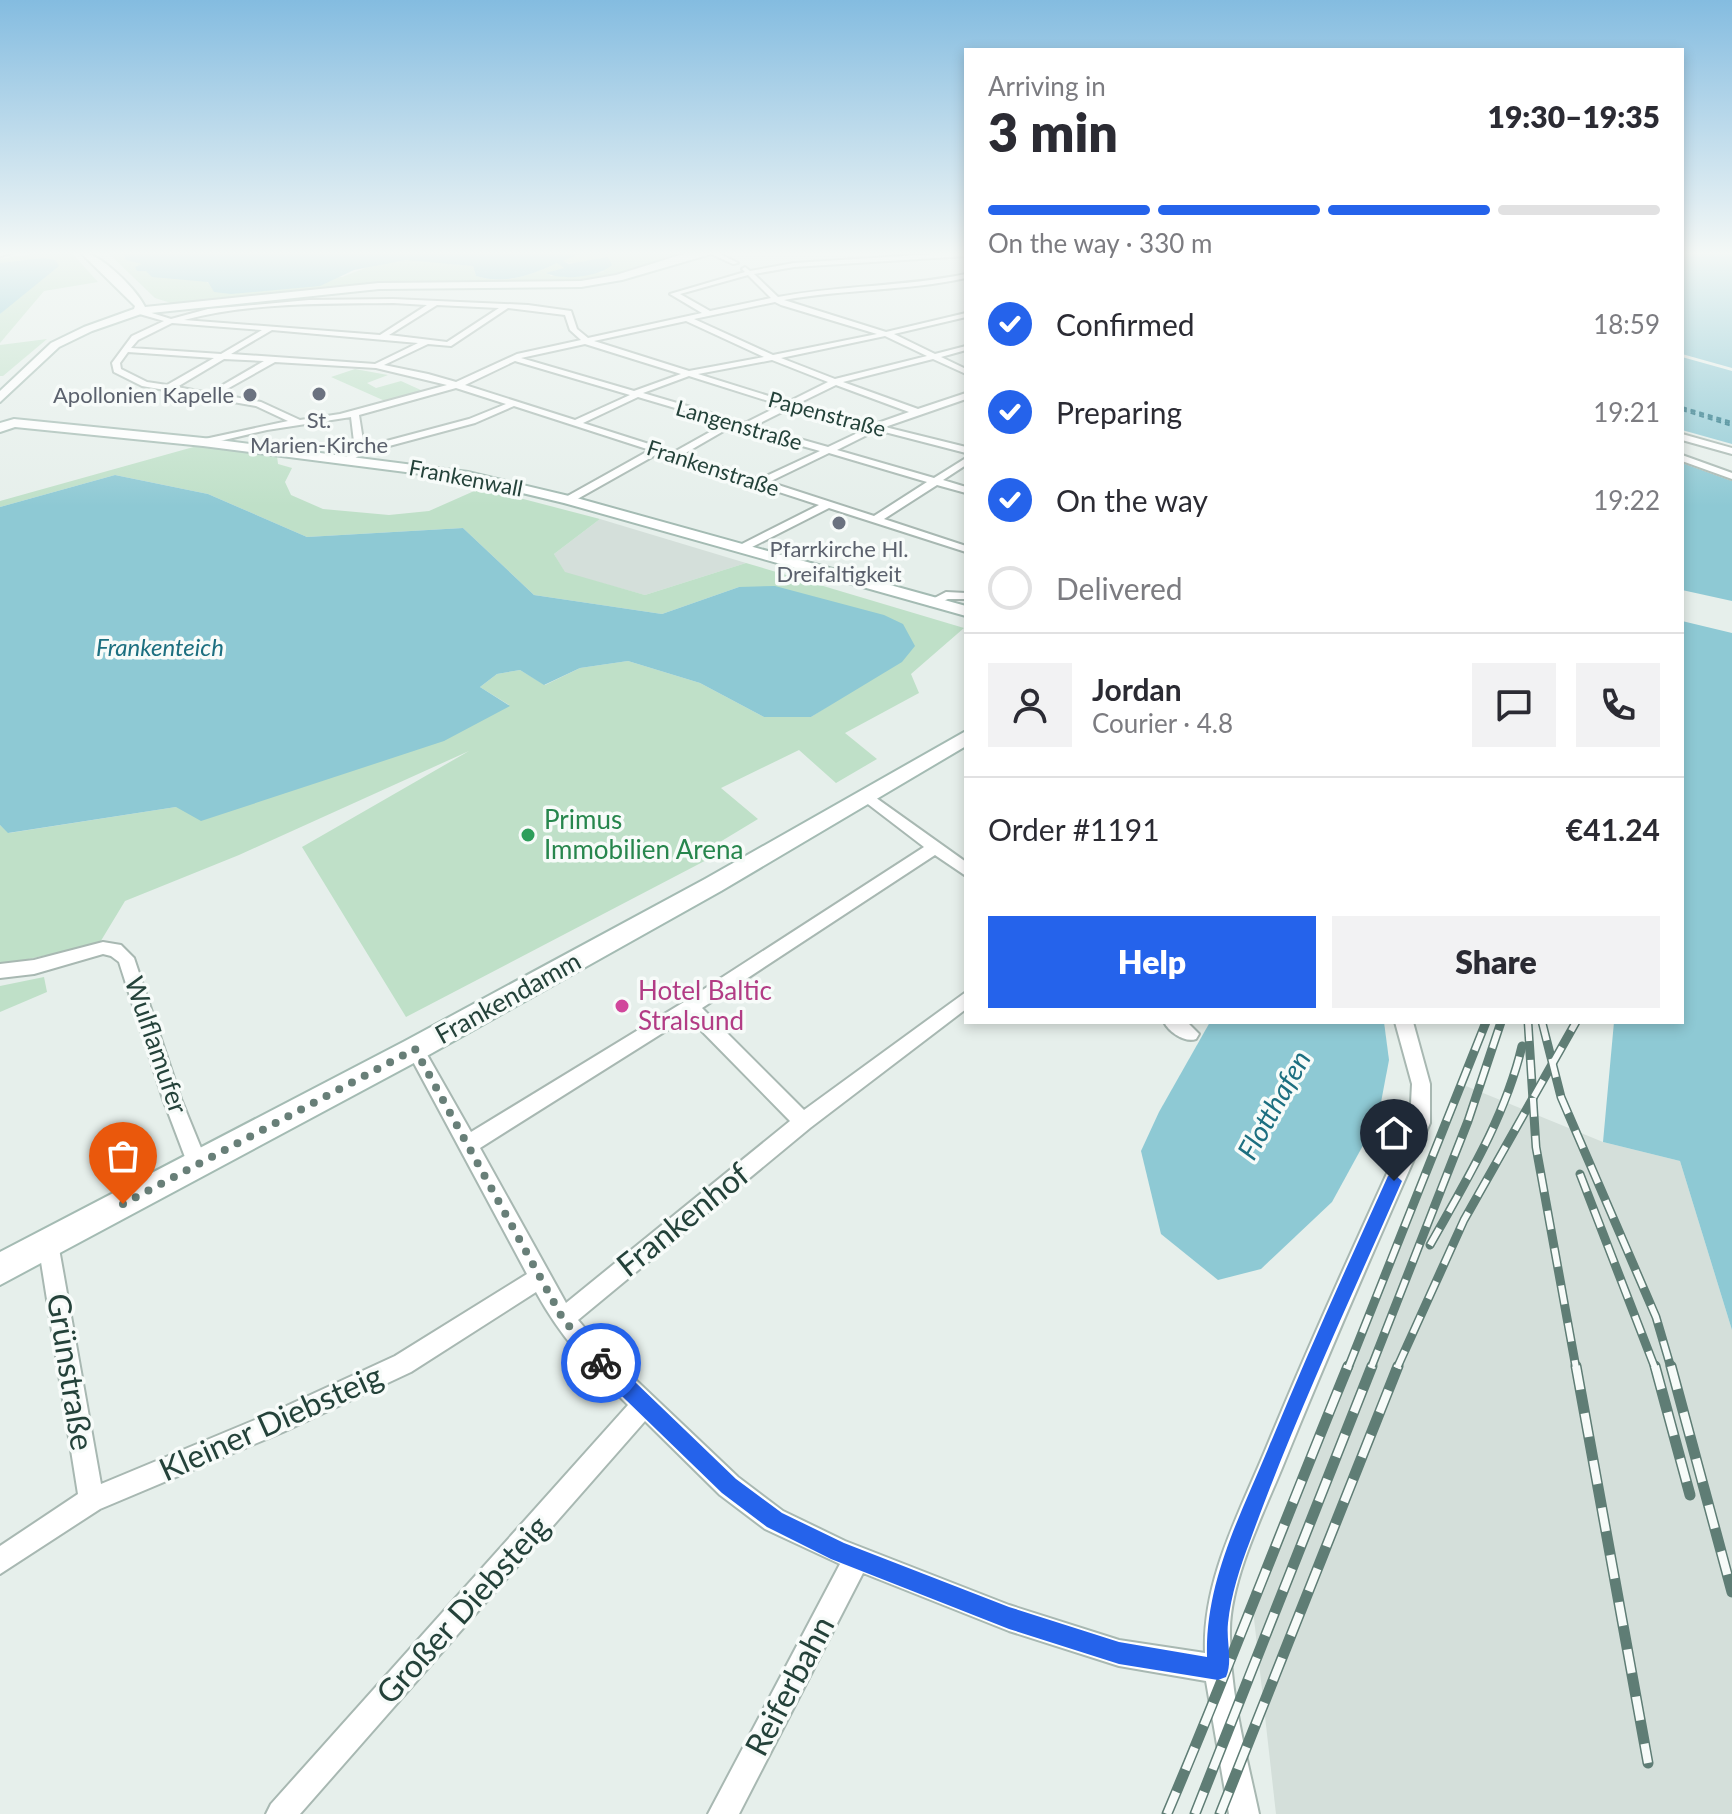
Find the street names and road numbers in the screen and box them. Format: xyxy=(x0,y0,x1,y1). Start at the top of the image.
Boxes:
street label: Papenstraße xyxy=(765,385,889,442)
street label: Langenstraße xyxy=(673,394,805,455)
street label: Frankenstraße xyxy=(644,433,783,502)
street label: Frankenwall xyxy=(407,453,525,502)
street label: Frankendamm xyxy=(429,944,586,1050)
street label: Wulflamufer xyxy=(119,972,195,1118)
street label: Frankenhof xyxy=(608,1154,756,1284)
street label: Grünstraße xyxy=(40,1290,103,1453)
street label: Kleiner Diebsteig xyxy=(153,1355,388,1488)
street label: Großer Diebsteig xyxy=(367,1507,557,1711)
street label: Reiferbahn xyxy=(736,1609,842,1762)

